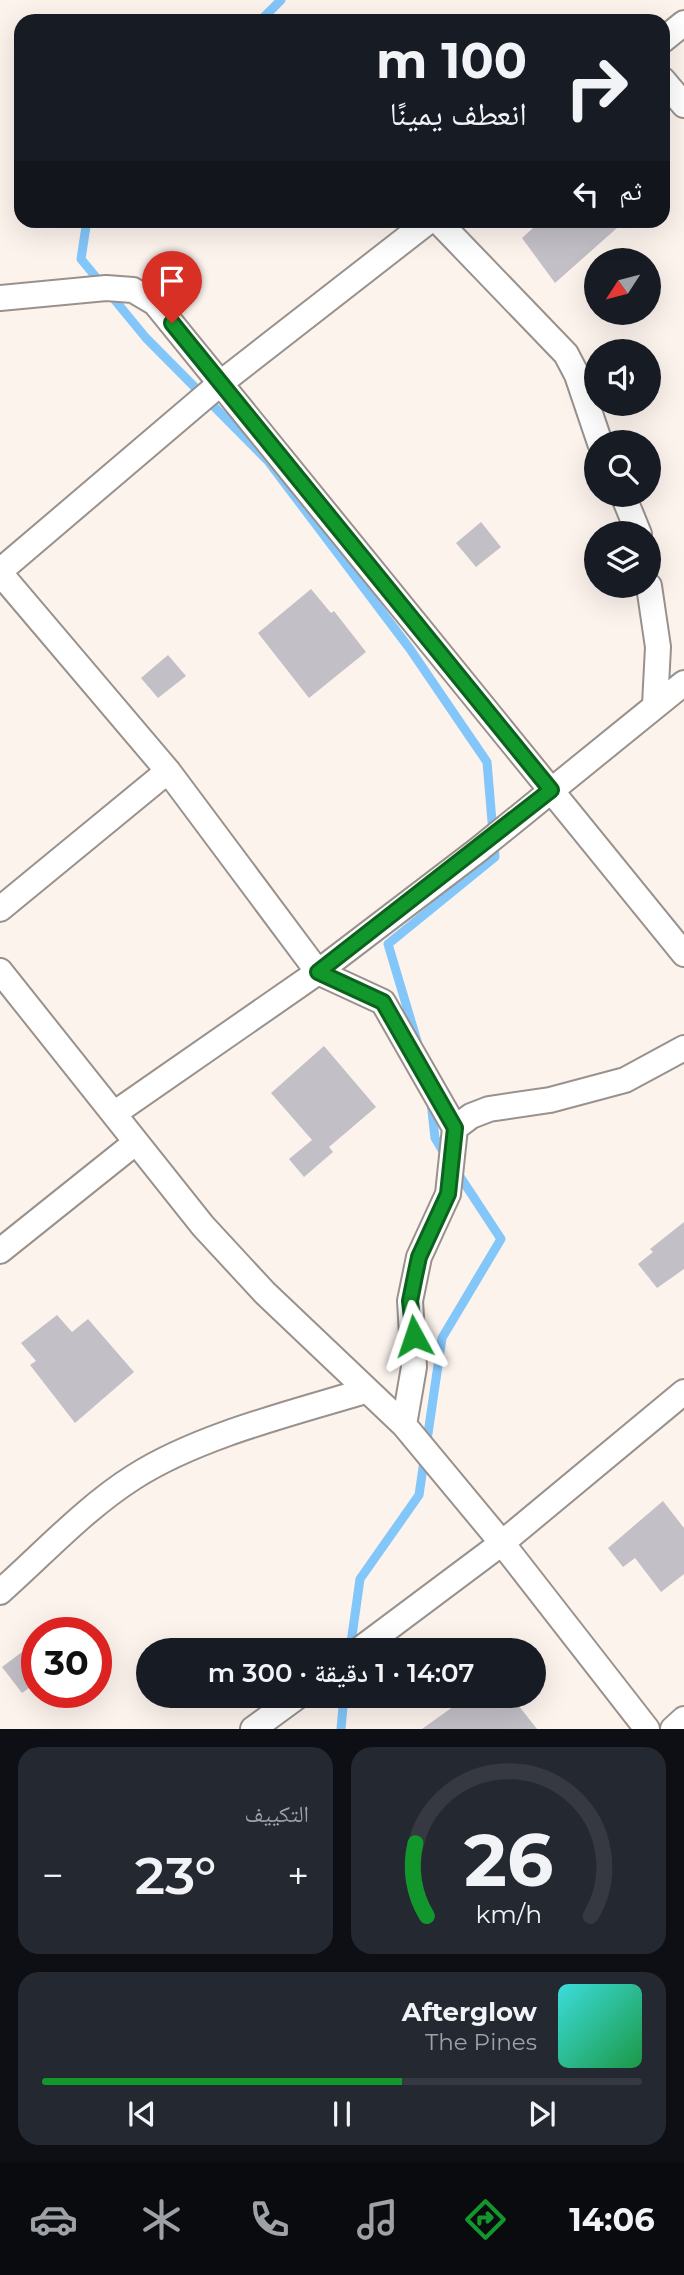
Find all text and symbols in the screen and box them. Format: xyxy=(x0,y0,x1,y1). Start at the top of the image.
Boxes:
text: 100 m xyxy=(376,31,527,90)
icon: right xyxy=(551,42,642,133)
text: انعطف يمينًا xyxy=(390,94,527,133)
icon: left xyxy=(567,175,605,213)
text: ثم xyxy=(619,175,642,207)
north arrow xyxy=(584,248,662,326)
map controls xyxy=(584,248,661,598)
pin xyxy=(142,251,202,323)
icon: arrive xyxy=(153,262,191,300)
button: sound xyxy=(584,339,661,416)
button: search xyxy=(584,430,661,507)
button: layers xyxy=(584,521,661,598)
position arrow xyxy=(377,1299,451,1373)
speed limit sign: 30 xyxy=(21,1617,112,1708)
text: 14:07 · 1 دقيقة · 300 m xyxy=(208,1657,474,1689)
text: التكييف xyxy=(244,1800,309,1828)
text: 26 xyxy=(464,1817,553,1905)
text: 23° xyxy=(135,1844,216,1907)
text: − xyxy=(42,1852,64,1899)
text: + xyxy=(287,1852,309,1899)
text: km/h xyxy=(475,1899,542,1929)
text: Afterglow xyxy=(402,1996,537,2028)
text: The Pines xyxy=(425,2028,537,2056)
icon: previous xyxy=(123,2095,161,2133)
icon: pause xyxy=(323,2095,361,2133)
icon: next xyxy=(523,2095,561,2133)
icon: car xyxy=(29,2195,78,2244)
icon: climate xyxy=(137,2195,186,2244)
icon: phone xyxy=(245,2195,294,2244)
icon: music xyxy=(353,2195,402,2244)
icon: directions xyxy=(461,2195,510,2244)
text: 14:06 xyxy=(569,2200,655,2239)

